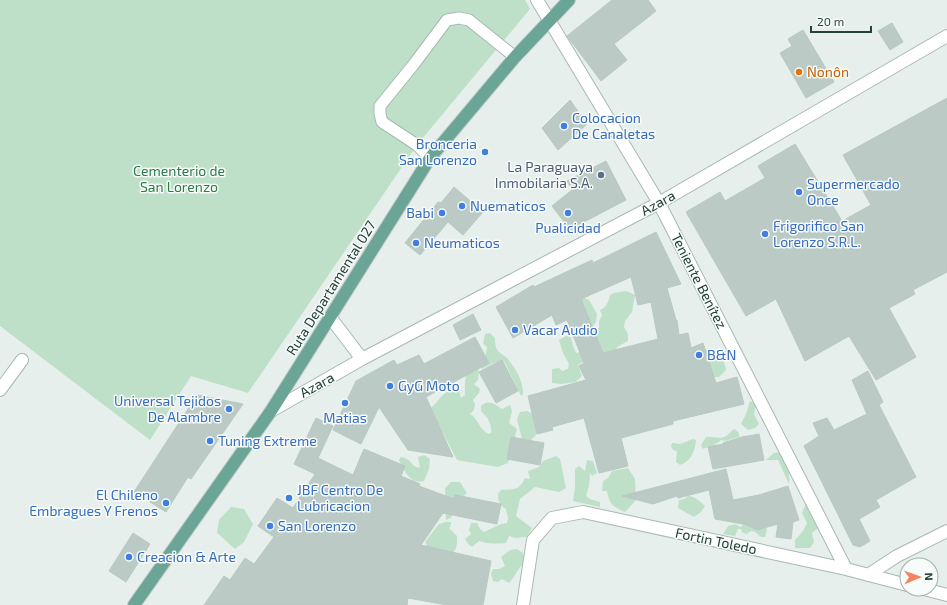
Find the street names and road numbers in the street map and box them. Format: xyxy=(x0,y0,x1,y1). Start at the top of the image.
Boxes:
street label: Azara xyxy=(638,186,678,219)
street label: Ruta Departamental 027 xyxy=(282,217,379,358)
street label: Teniente Benítez xyxy=(668,230,731,331)
street label: Azara xyxy=(297,368,337,401)
street label: Fortin Toledo xyxy=(674,524,758,557)

